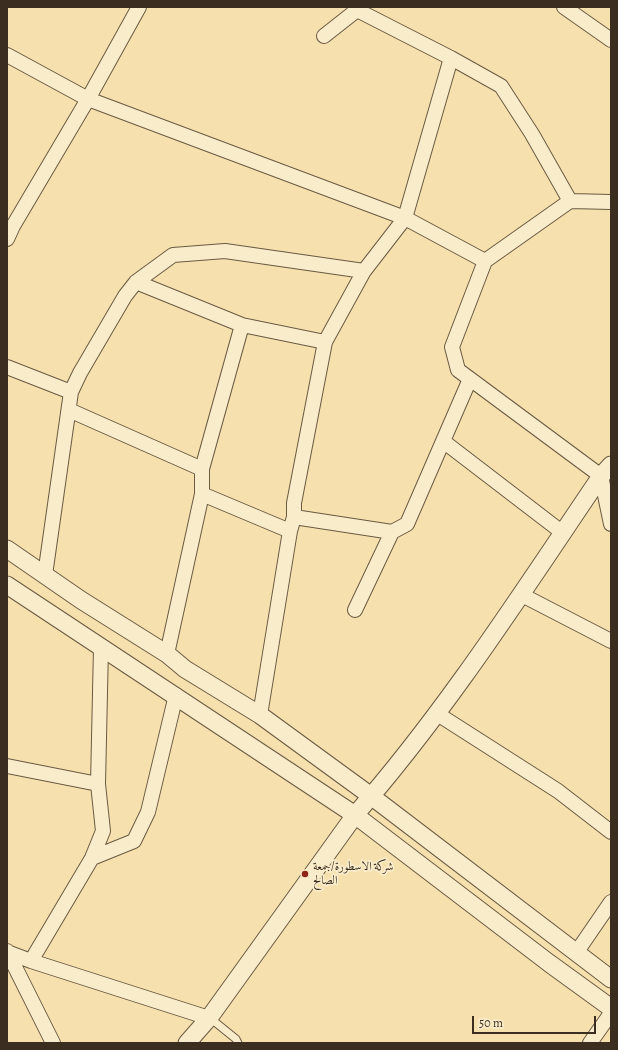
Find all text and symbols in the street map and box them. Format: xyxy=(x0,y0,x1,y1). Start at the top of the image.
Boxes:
place label: شركة الاسطورة/جمعة الصالح xyxy=(313,860,393,888)
marker: شركة الاسطورة/جمعة الصالح xyxy=(300,869,310,879)
scale bar xyxy=(474,1008,598,1034)
text: 50 m xyxy=(479,1015,503,1031)

